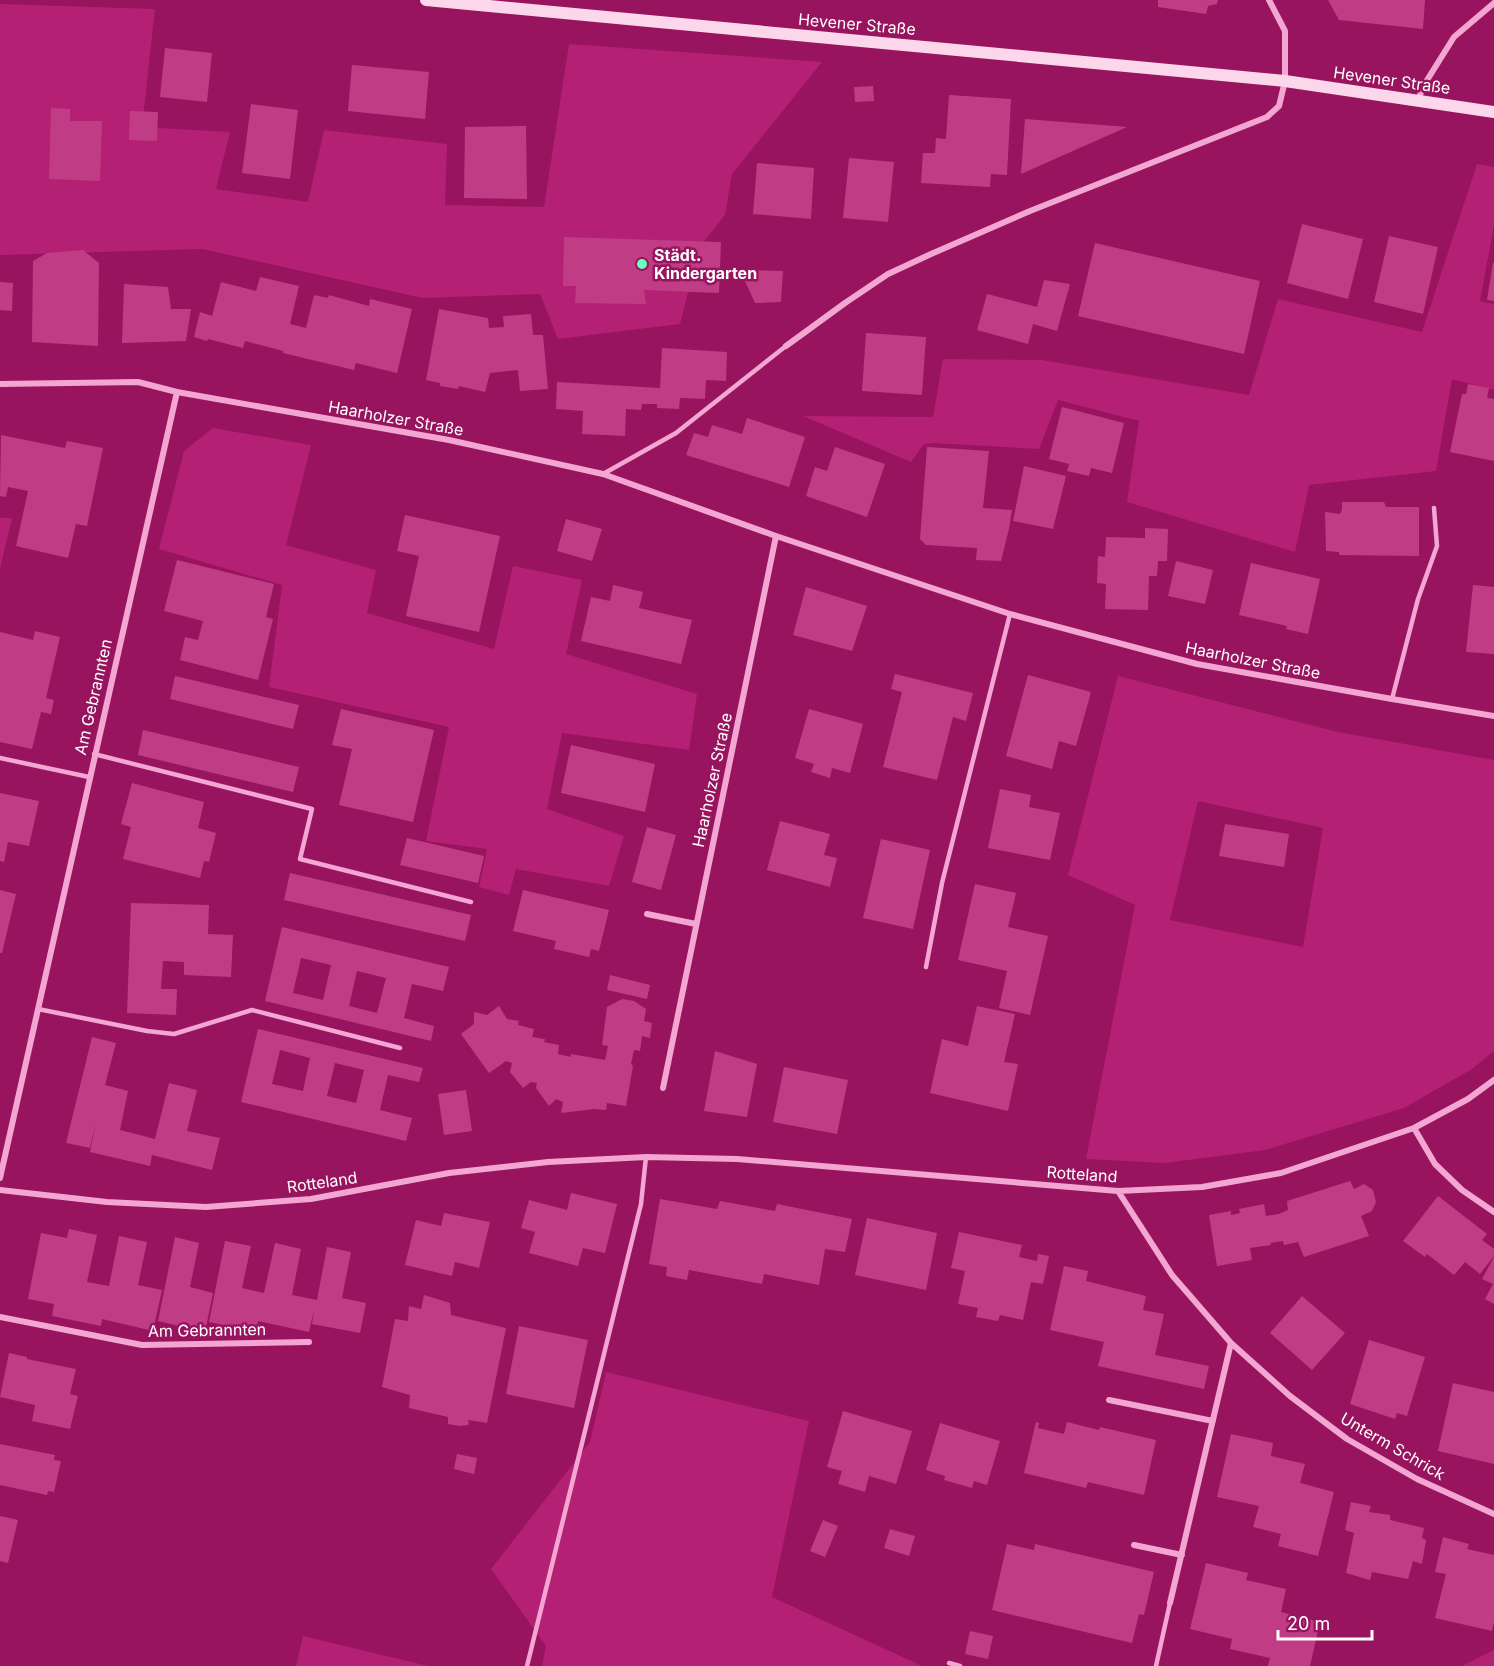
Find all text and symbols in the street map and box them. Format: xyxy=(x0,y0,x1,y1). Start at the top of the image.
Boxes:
street label: Hevener Straße xyxy=(797,9,917,39)
street label: Hevener Straße xyxy=(1332,62,1452,98)
place label: Städt. Kindergarten xyxy=(654,245,757,283)
marker: Städt. Kindergarten xyxy=(635,257,649,271)
street label: Haarholzer Straße xyxy=(327,396,465,440)
street label: Am Gebrannten xyxy=(70,637,116,757)
street label: Haarholzer Straße xyxy=(1184,637,1322,683)
street label: Haarholzer Straße xyxy=(688,711,736,849)
street label: Rotteland xyxy=(1046,1162,1118,1186)
street label: Rotteland xyxy=(285,1167,359,1197)
street label: Am Gebrannten xyxy=(148,1319,266,1341)
street label: Unterm Schrick xyxy=(1337,1408,1449,1484)
scale bar xyxy=(1278,1603,1372,1641)
text: 20 m xyxy=(1287,1613,1330,1634)

